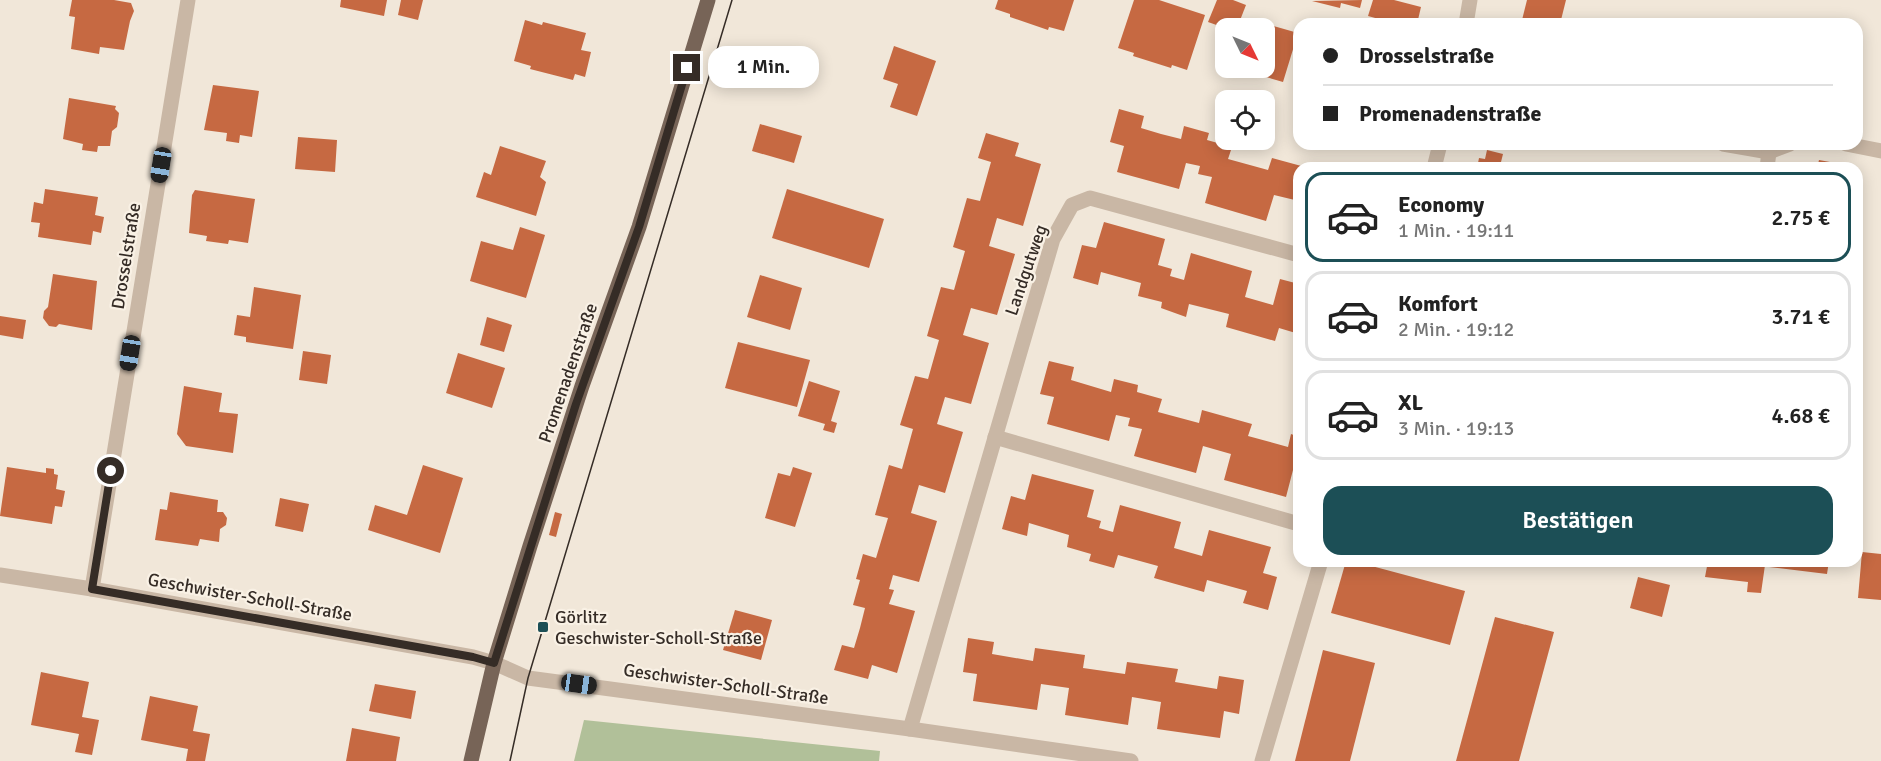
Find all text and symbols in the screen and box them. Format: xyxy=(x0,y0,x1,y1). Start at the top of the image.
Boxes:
north arrow xyxy=(1215,18,1275,78)
map controls xyxy=(1215,18,1275,150)
text: Drosselstraße xyxy=(1359,42,1494,69)
callout: 1 Min. xyxy=(708,47,819,89)
route end xyxy=(673,54,700,81)
text: 1 Min. xyxy=(737,54,790,79)
button: locate xyxy=(1215,90,1275,150)
text: Promenadenstraße xyxy=(1359,100,1542,127)
car xyxy=(149,146,173,184)
icon: car xyxy=(1326,190,1380,244)
text: Economy xyxy=(1398,191,1484,218)
street label: Drosselstraße xyxy=(107,201,145,311)
text: 2.75 € xyxy=(1772,204,1830,231)
text: 1 Min. · 19:11 xyxy=(1398,218,1514,243)
street label: Landgutweg xyxy=(1000,222,1052,318)
icon: car xyxy=(1326,289,1380,343)
text: Komfort xyxy=(1398,290,1478,317)
street label: Promenadenstraße xyxy=(534,300,602,446)
text: 3.71 € xyxy=(1772,303,1830,330)
text: 2 Min. · 19:12 xyxy=(1398,317,1514,342)
car xyxy=(118,334,142,372)
icon: car xyxy=(1326,388,1380,442)
text: XL xyxy=(1398,389,1423,416)
text: 4.68 € xyxy=(1772,402,1830,429)
text: 3 Min. · 19:13 xyxy=(1398,416,1514,441)
route start xyxy=(97,457,124,484)
button: Bestätigen xyxy=(1323,486,1833,555)
street label: Geschwister-Scholl-Straße xyxy=(146,568,354,626)
place label: Görlitz Geschwister-Scholl-Straße xyxy=(555,606,762,649)
marker: Görlitz Geschwister-Scholl-Straße xyxy=(536,620,550,634)
street label: Geschwister-Scholl-Straße xyxy=(622,659,830,709)
car xyxy=(560,673,598,695)

